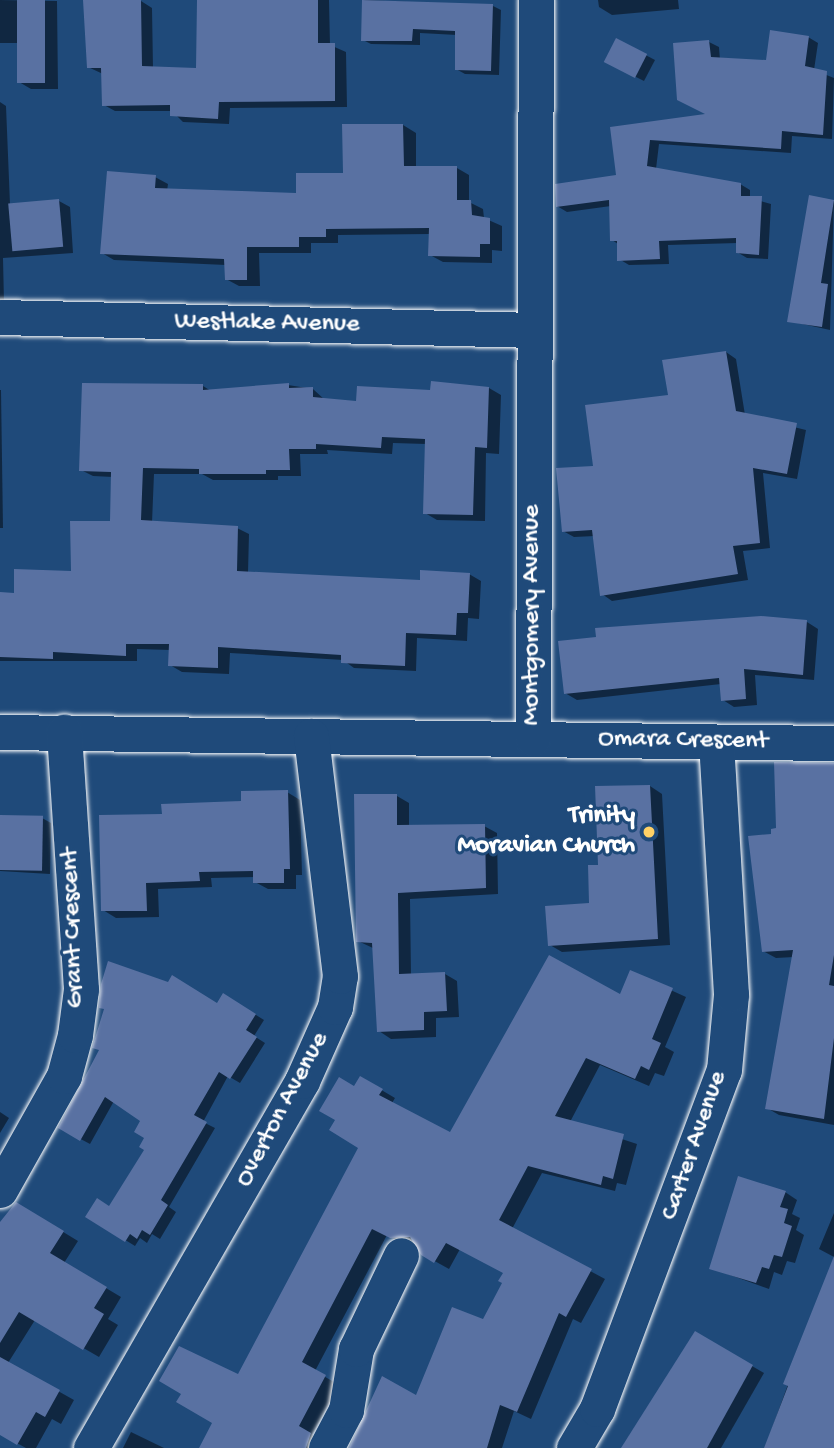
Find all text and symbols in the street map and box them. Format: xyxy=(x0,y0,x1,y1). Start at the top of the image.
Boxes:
street label: Westlake Avenue xyxy=(174,307,360,341)
street label: Montgomery Avenue xyxy=(517,504,549,726)
street label: Omara Crescent xyxy=(598,724,768,758)
place label: Trinity Moravian Church xyxy=(458,801,635,862)
marker: Trinity Moravian Church xyxy=(641,824,657,840)
street label: Grant Crescent xyxy=(56,847,92,1009)
street label: Overton Avenue xyxy=(229,1027,337,1193)
street label: Carter Avenue xyxy=(655,1067,735,1225)

